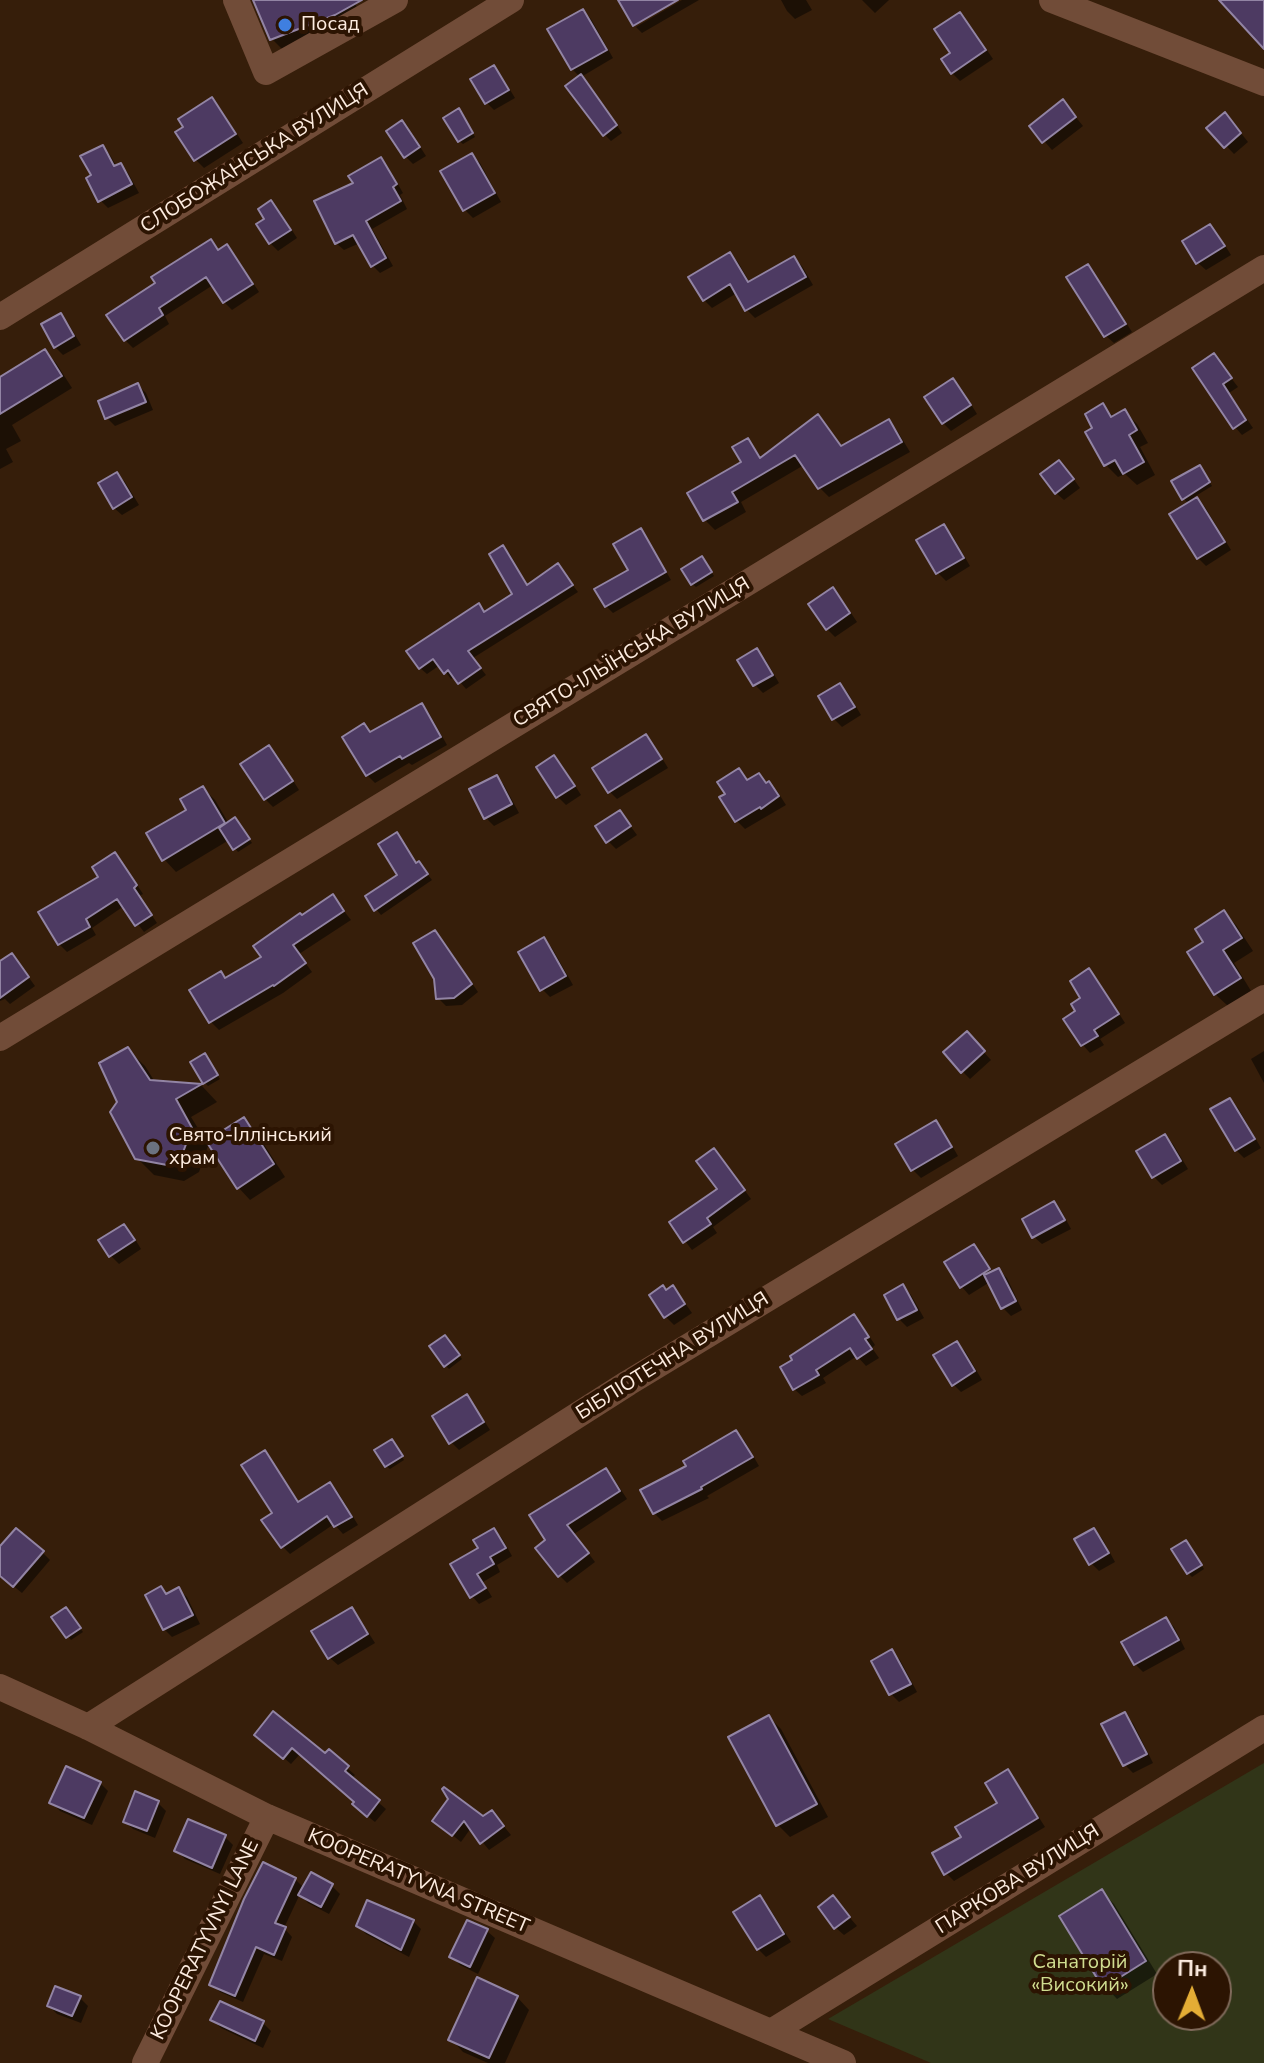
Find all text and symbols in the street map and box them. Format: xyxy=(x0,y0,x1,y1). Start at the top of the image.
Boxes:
place label: Посад xyxy=(301,13,360,37)
marker: Посад xyxy=(276,16,294,34)
street label: СЛОБОЖАНСЬКА ВУЛИЦЯ xyxy=(137,79,373,239)
street label: СВЯТО-ІЛЬЇНСЬКА ВУЛИЦЯ xyxy=(509,573,755,733)
place label: Свято-Іллінський храм xyxy=(169,1124,332,1171)
marker: Свято-Іллінський храм xyxy=(144,1139,162,1157)
street label: БІБЛІОТЕЧНА ВУЛИЦЯ xyxy=(572,1288,774,1426)
street label: ПАРКОВА ВУЛИЦЯ xyxy=(932,1820,1104,1940)
street label: KOOPERATYVNA STREET xyxy=(304,1824,532,1940)
street label: KOOPERATYVNYI LANE xyxy=(147,1836,265,2044)
park label: Санаторій «Високий» xyxy=(1031,1951,1129,1998)
north arrow xyxy=(1152,1951,1232,2031)
text: Пн xyxy=(1177,1954,1208,1984)

